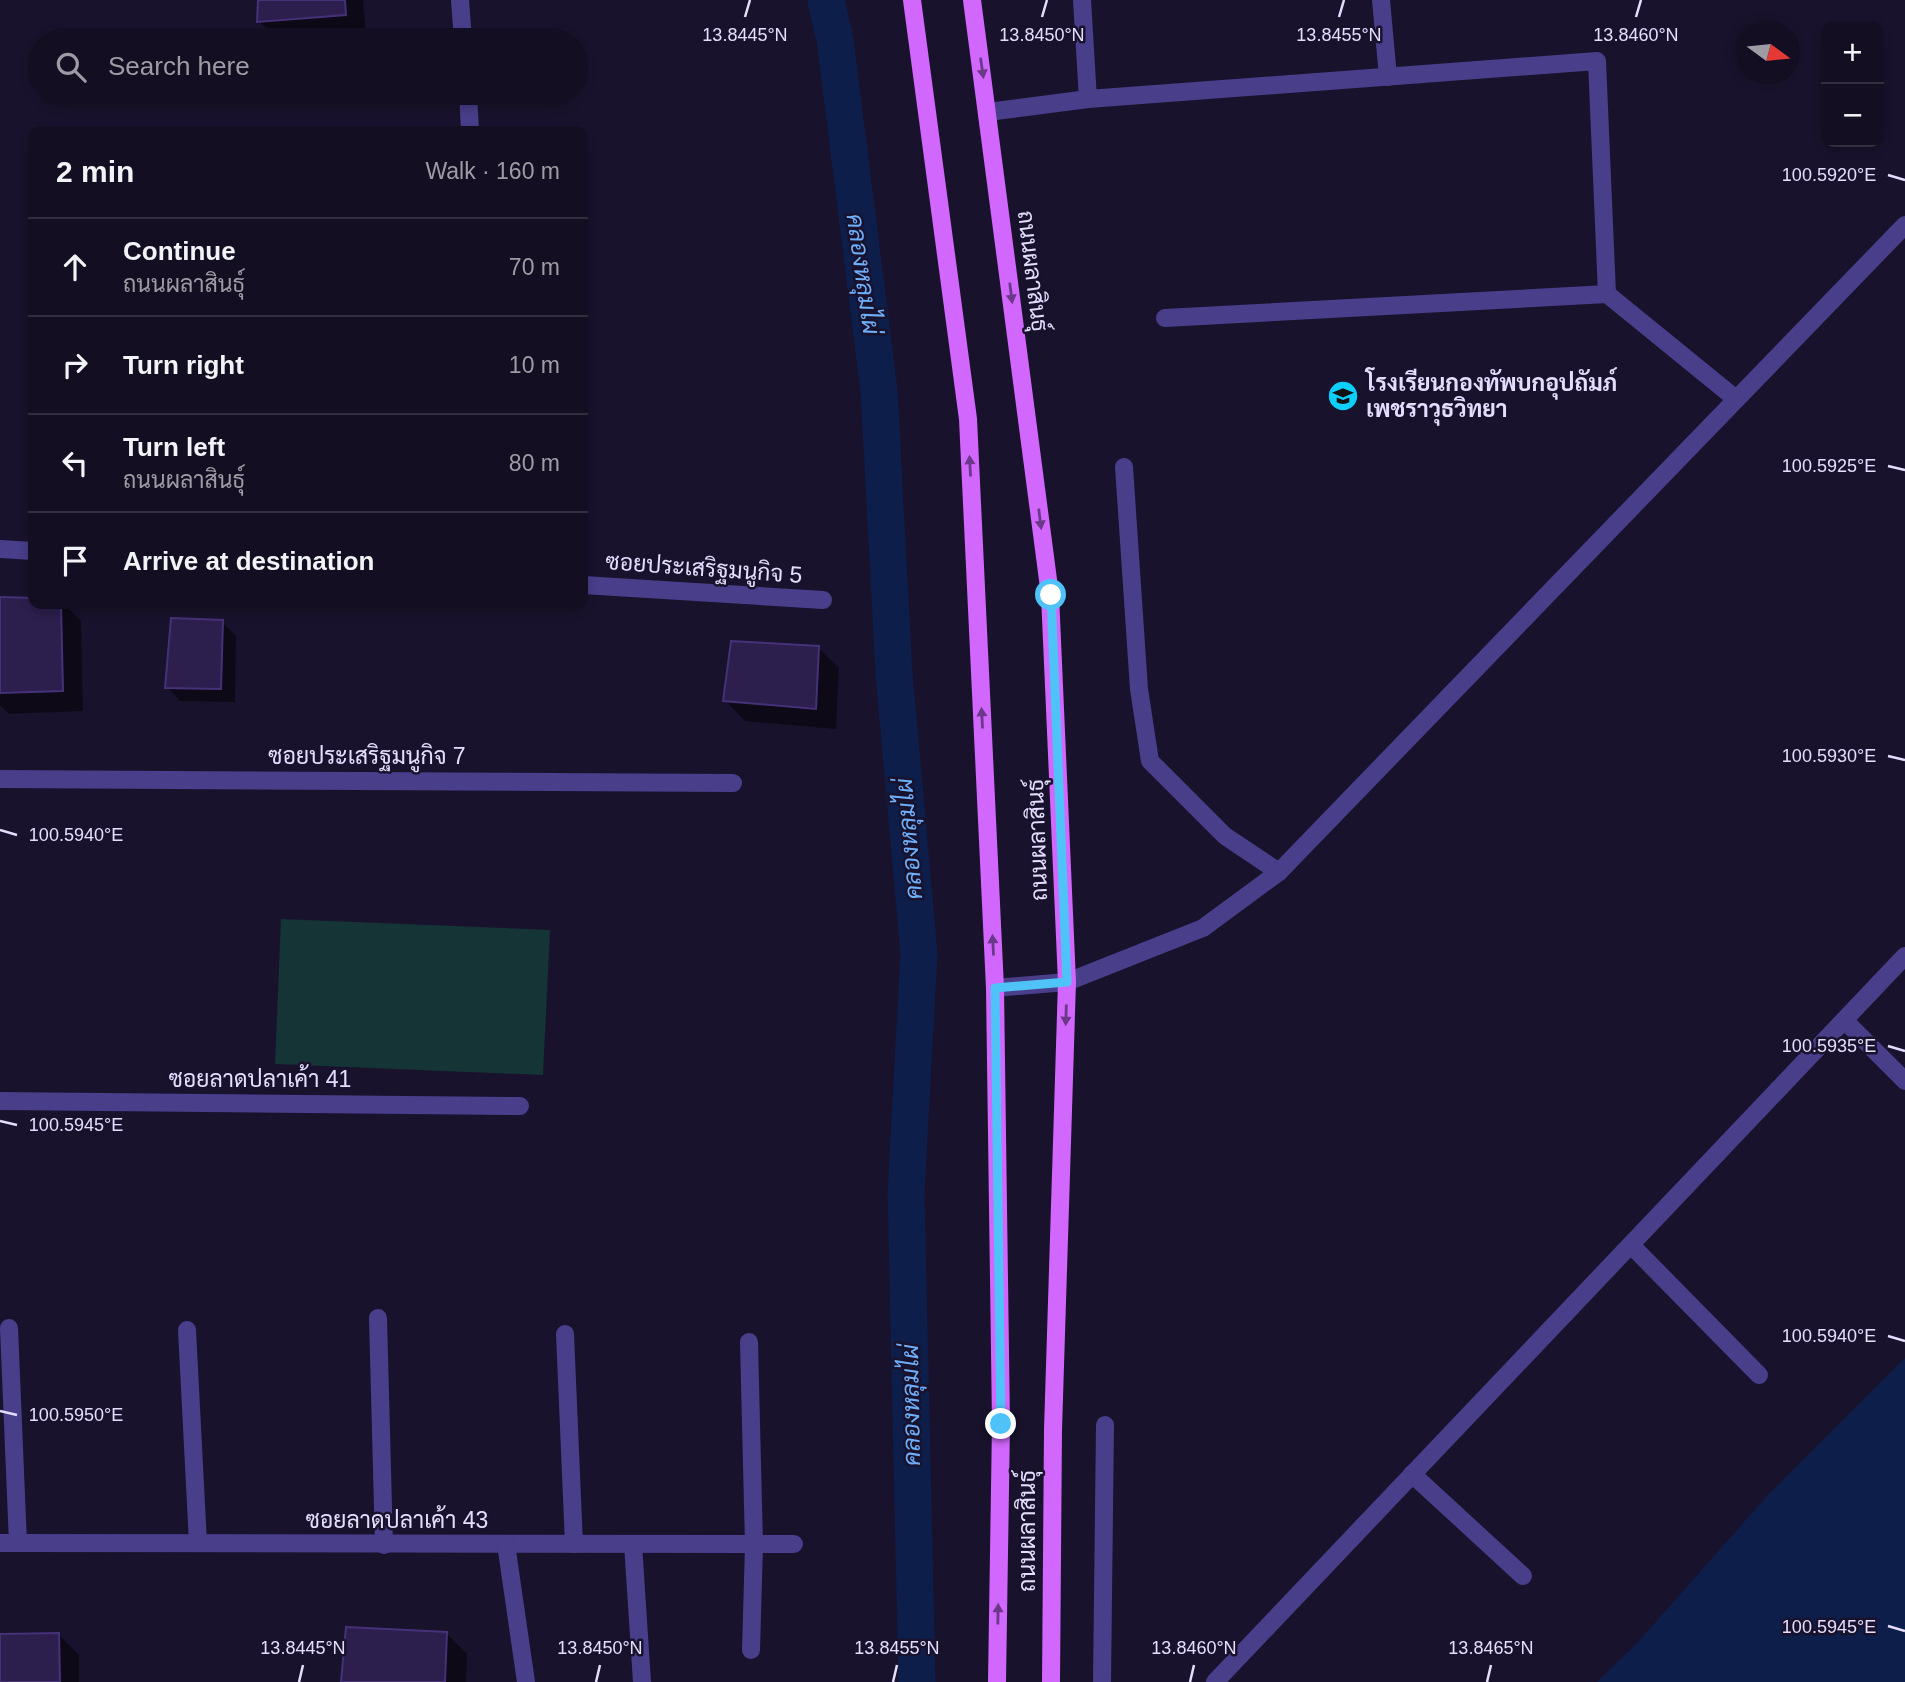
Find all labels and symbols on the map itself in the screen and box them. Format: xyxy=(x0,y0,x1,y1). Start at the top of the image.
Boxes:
north arrow xyxy=(1737,21,1800,84)
text: 13.8445°N xyxy=(702,25,788,45)
text: 13.8450°N xyxy=(999,25,1085,45)
text: 13.8455°N xyxy=(1296,25,1382,45)
text: 13.8460°N xyxy=(1593,25,1679,45)
one-way arrow xyxy=(976,57,987,79)
text: 100.5920°E xyxy=(1782,165,1876,185)
street label: ถนนผลาสินธุ์ xyxy=(1010,209,1056,333)
water label: คลองหลุมไผ่ xyxy=(839,212,887,337)
one-way arrow xyxy=(1006,282,1017,304)
place label: โรงเรียนกองทัพบกอุปถัมภ์ เพชราวุธวิทยา xyxy=(1364,367,1618,426)
school or university icon: โรงเรียนกองทัพบกอุปถัมภ์ เพชราวุธวิทยา xyxy=(1326,379,1360,413)
one-way arrow xyxy=(965,455,976,477)
text: 100.5925°E xyxy=(1782,456,1876,476)
one-way arrow xyxy=(1035,508,1046,530)
street label: ซอยประเสริฐมนูกิจ 5 xyxy=(604,547,803,592)
route start xyxy=(1035,579,1066,610)
one-way arrow xyxy=(976,707,987,729)
street label: ซอยประเสริฐมนูกิจ 7 xyxy=(268,742,466,773)
text: 100.5930°E xyxy=(1782,746,1876,766)
water label: คลองหลุมไผ่ xyxy=(888,776,930,901)
street label: ถนนผลาสินธุ์ xyxy=(1019,779,1055,901)
text: 100.5940°E xyxy=(29,825,123,845)
one-way arrow xyxy=(987,934,998,956)
one-way arrow xyxy=(1061,1004,1072,1026)
text: 100.5935°E xyxy=(1782,1036,1876,1056)
street label: ซอยลาดปลาเค้า 41 xyxy=(169,1064,351,1092)
text: 100.5945°E xyxy=(29,1115,123,1135)
text: 100.5940°E xyxy=(1782,1326,1876,1346)
water label: คลองหลุมไผ่ xyxy=(894,1343,928,1466)
text: 100.5950°E xyxy=(29,1405,123,1425)
route end xyxy=(985,1408,1016,1439)
street label: ถนนผลาสินธุ์ xyxy=(1011,1470,1043,1592)
street label: ซอยลาดปลาเค้า 43 xyxy=(306,1505,488,1533)
one-way arrow xyxy=(992,1603,1004,1625)
text: 100.5945°E xyxy=(1782,1617,1876,1637)
text: 13.8445°N xyxy=(260,1638,346,1658)
text: 13.8450°N xyxy=(557,1638,643,1658)
text: 13.8455°N xyxy=(854,1638,940,1658)
text: 13.8460°N xyxy=(1151,1638,1237,1658)
text: 13.8465°N xyxy=(1448,1638,1534,1658)

